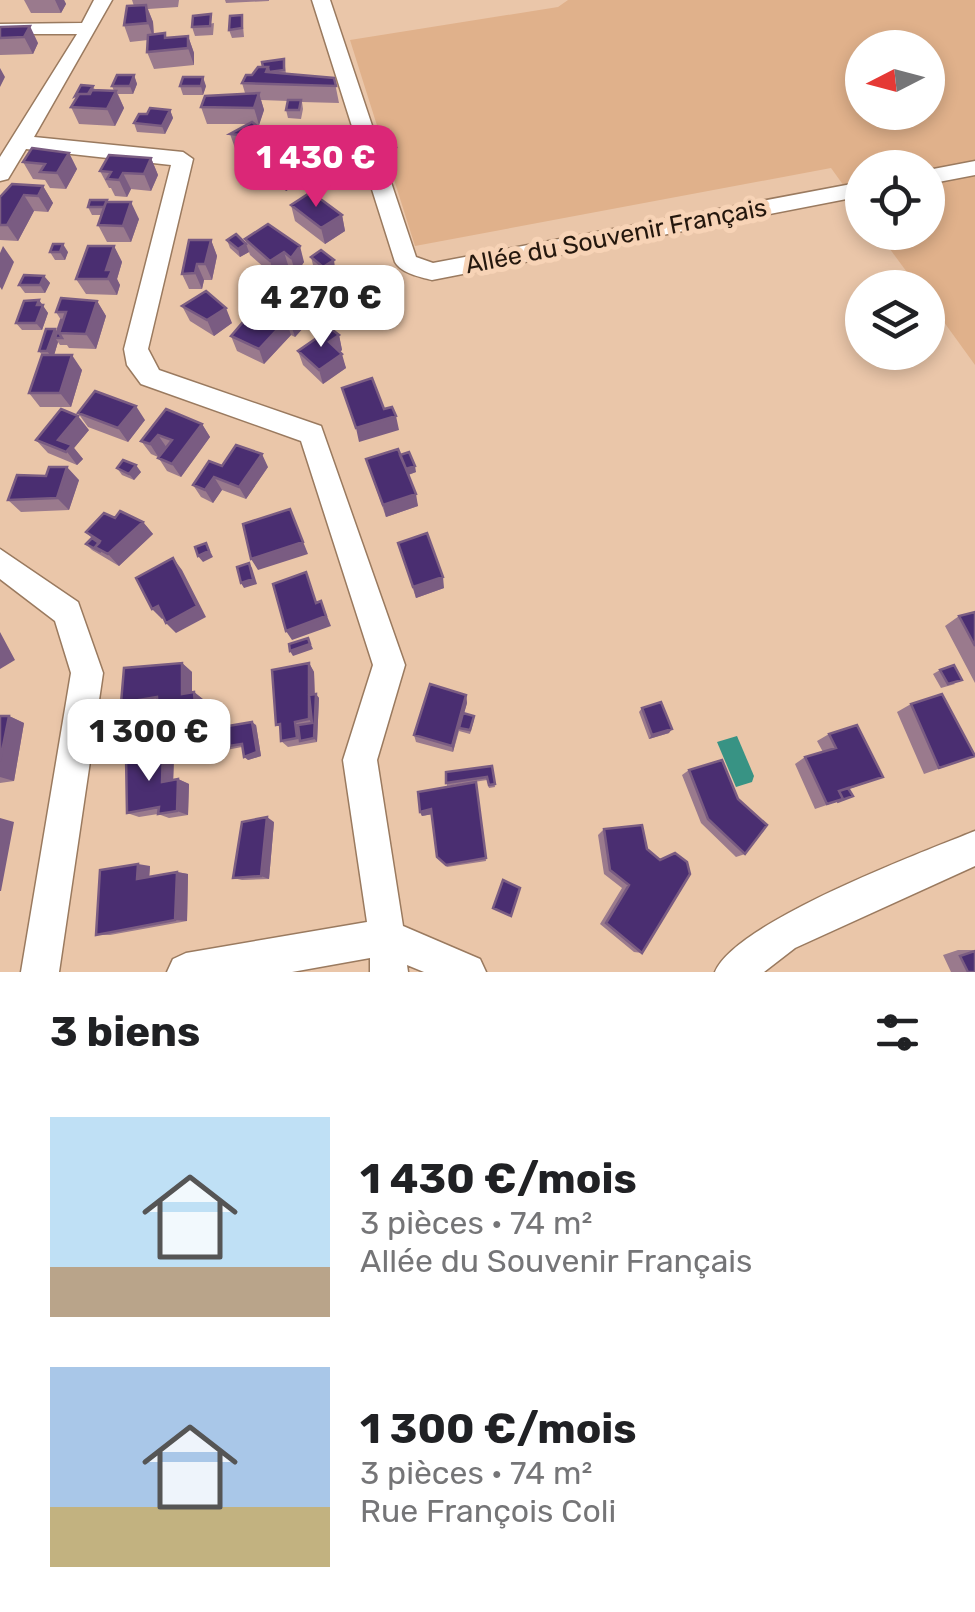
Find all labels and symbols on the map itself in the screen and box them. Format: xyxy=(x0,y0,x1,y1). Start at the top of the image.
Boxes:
north arrow xyxy=(845,30,945,130)
pin: 1 430 € xyxy=(224,125,408,210)
street label: Allée du Souvenir Français xyxy=(463,193,769,279)
pin: 4 270 € xyxy=(229,265,413,350)
pin: 1 300 € xyxy=(57,699,241,784)

